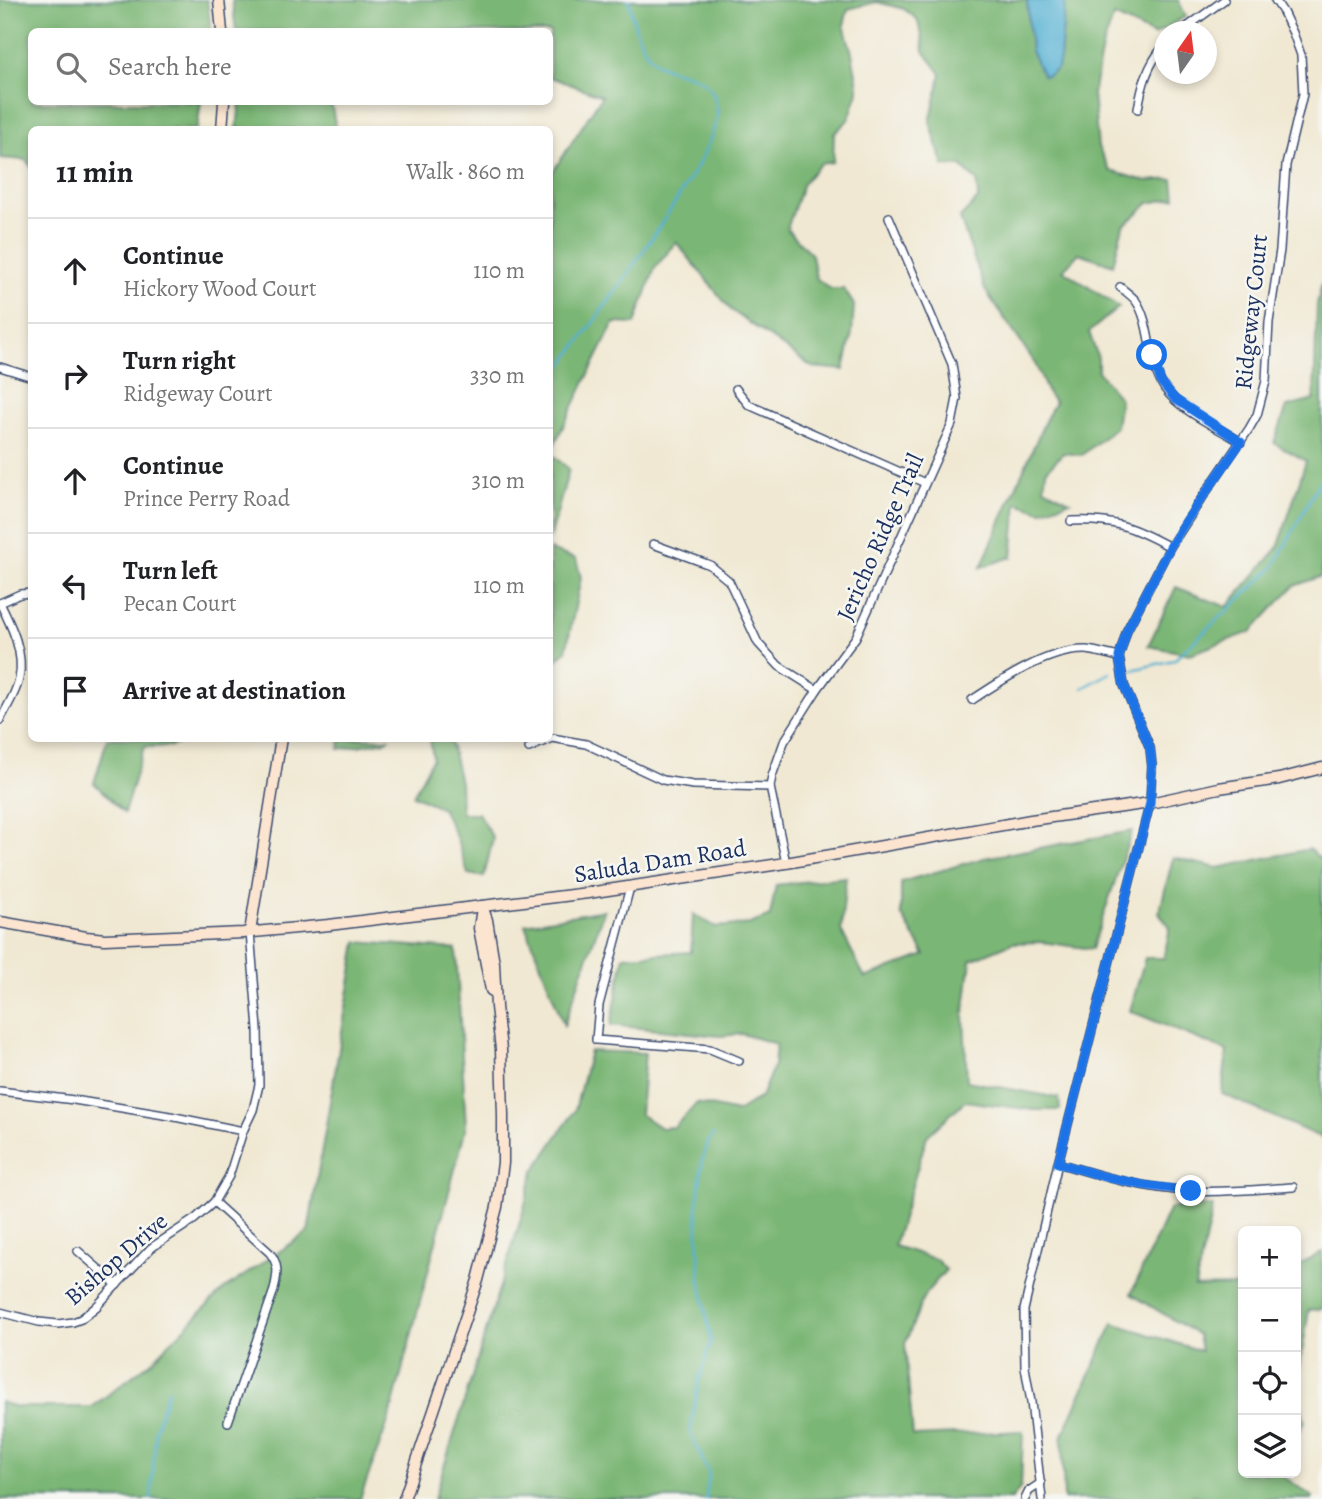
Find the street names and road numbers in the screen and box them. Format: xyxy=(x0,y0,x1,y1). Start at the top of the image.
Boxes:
street label: Ridgeway Court xyxy=(1227,233,1275,391)
street label: Jericho Ridge Trail xyxy=(829,448,931,626)
street label: Saluda Dam Road xyxy=(572,832,748,890)
street label: Bishop Drive xyxy=(58,1205,174,1313)

